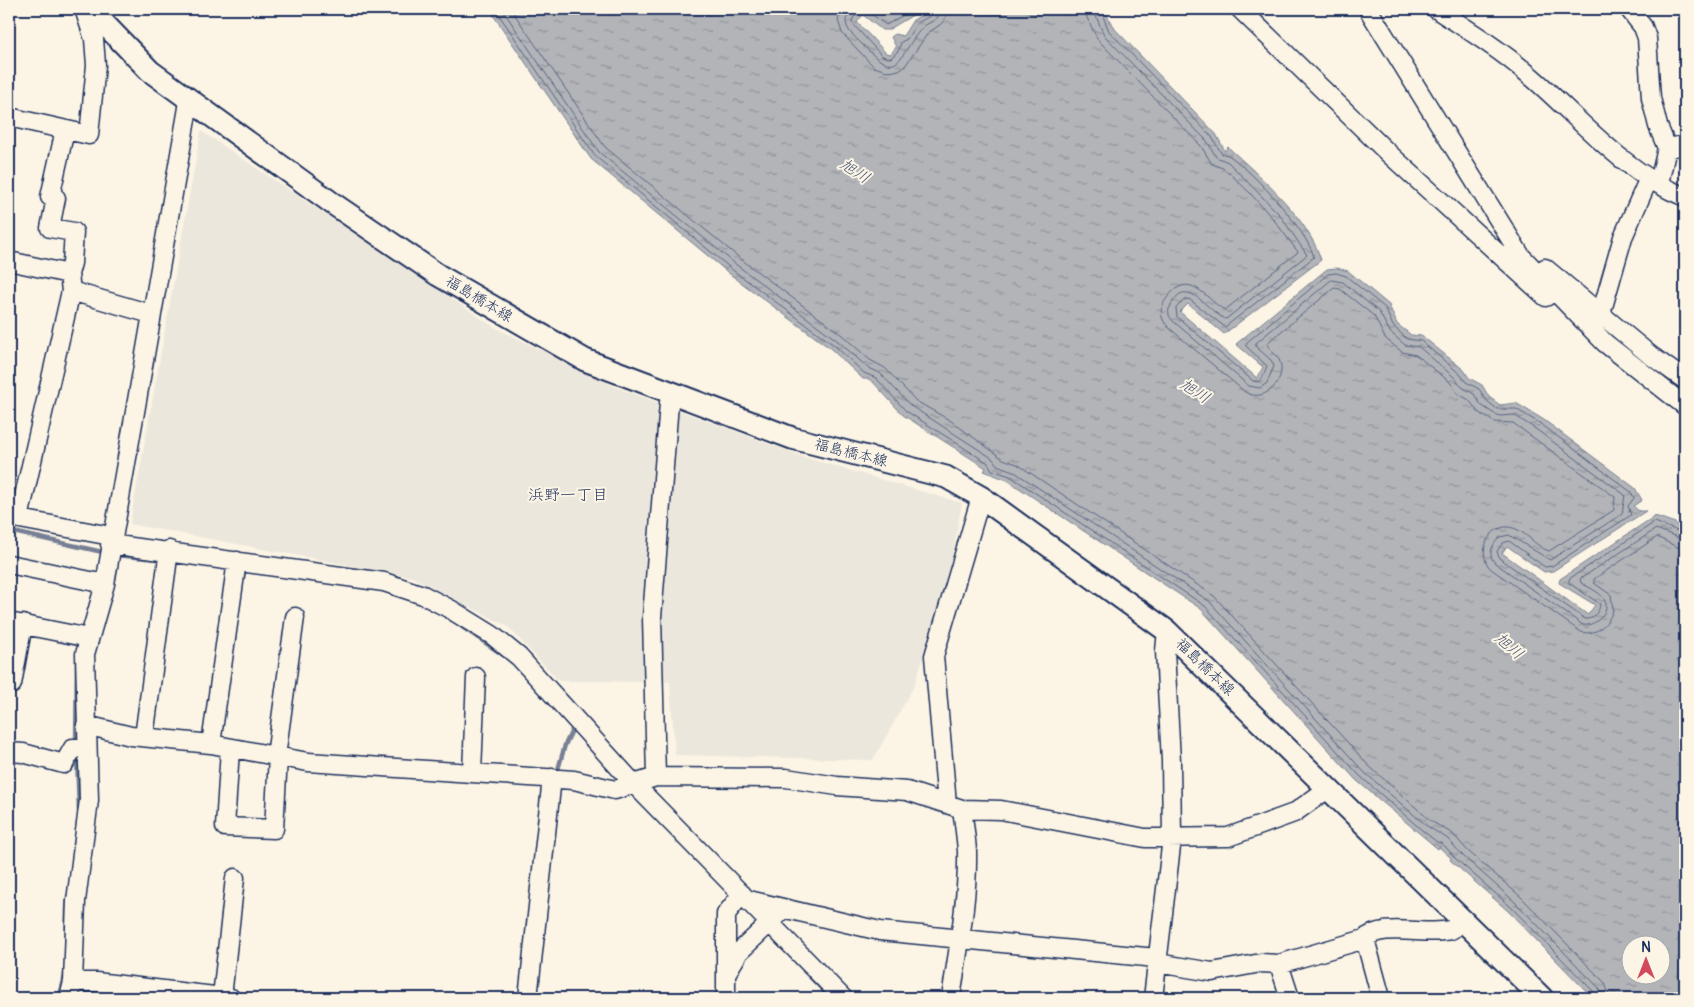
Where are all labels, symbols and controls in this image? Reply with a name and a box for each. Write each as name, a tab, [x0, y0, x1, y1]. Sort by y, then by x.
water label: 旭川	[836, 154, 874, 188]
street label: 福島橋本線	[442, 272, 516, 326]
water label: 旭川	[1176, 374, 1214, 408]
street label: 福島橋本線	[812, 435, 890, 471]
district label: 浜野一丁目	[528, 485, 608, 505]
water label: 旭川	[1490, 628, 1528, 664]
street label: 福島橋本線	[1171, 634, 1239, 700]
north arrow	[1622, 934, 1672, 984]
text: N	[1641, 939, 1651, 956]

